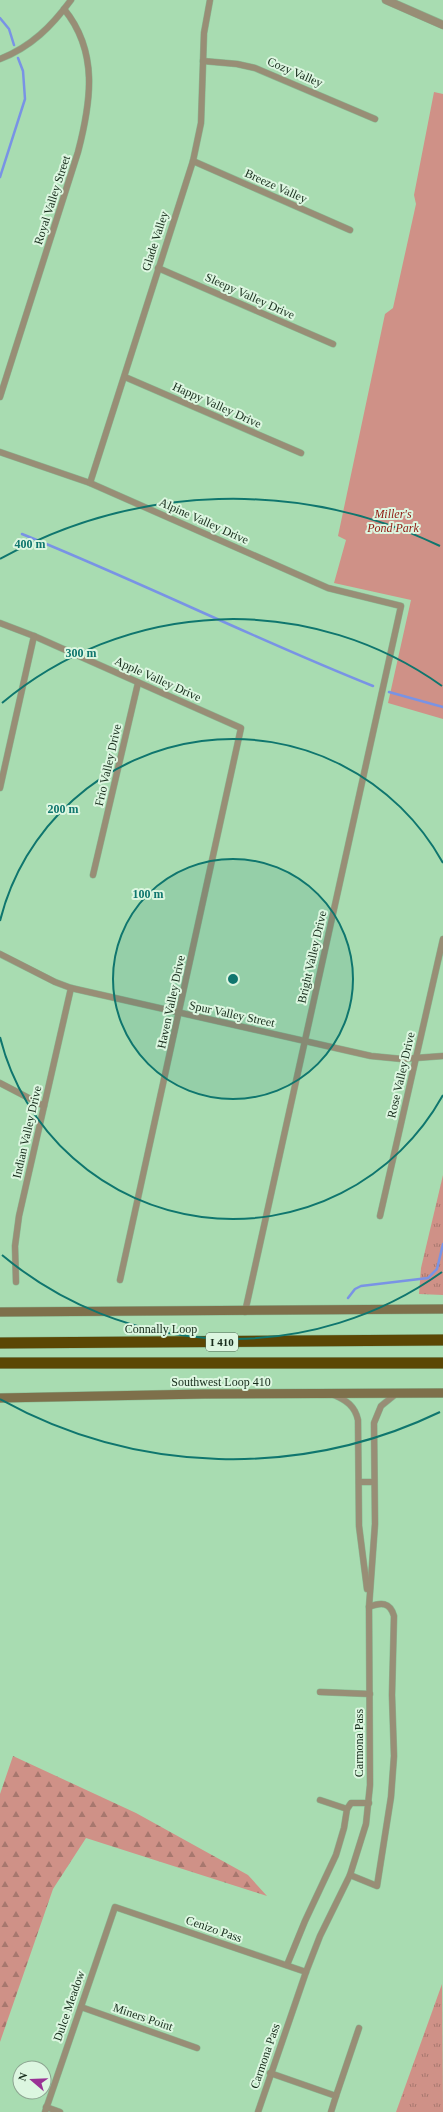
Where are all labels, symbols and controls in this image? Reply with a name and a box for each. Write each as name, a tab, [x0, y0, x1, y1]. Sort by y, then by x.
street label: Cozy Valley	[265, 54, 325, 90]
street label: Royal Valley Street	[31, 153, 73, 246]
street label: Breeze Valley	[243, 166, 309, 206]
street label: Glade Valley	[139, 209, 171, 273]
street label: Sleepy Valley Drive	[203, 270, 297, 322]
street label: Happy Valley Drive	[170, 379, 264, 431]
street label: Alpine Valley Drive	[157, 495, 251, 547]
park label: Miller's Pond Park	[366, 507, 420, 535]
text: 400 m	[15, 537, 46, 551]
text: 300 m	[66, 646, 97, 660]
street label: Apple Valley Drive	[113, 654, 203, 704]
street label: Frio Valley Drive	[92, 723, 124, 807]
text: 200 m	[48, 802, 79, 816]
text: 100 m	[133, 887, 164, 901]
street label: Bright Valley Drive	[295, 909, 329, 1005]
street label: Haven Valley Drive	[154, 954, 188, 1050]
centre of rings	[226, 972, 240, 986]
street label: Spur Valley Street	[188, 998, 277, 1030]
street label: Rose Valley Drive	[384, 1031, 418, 1119]
street label: Indian Valley Drive	[10, 1084, 44, 1180]
street label: Connally Loop	[125, 1322, 197, 1336]
road number: I 410	[206, 1333, 238, 1351]
street label: Southwest Loop 410	[171, 1375, 271, 1389]
street label: Carmona Pass	[352, 1709, 366, 1777]
street label: Cenizo Pass	[184, 1913, 244, 1945]
street label: Dulce Meadow	[50, 1969, 88, 2043]
street label: Miners Point	[111, 2000, 175, 2034]
street label: Carmona Pass	[247, 2021, 283, 2091]
north arrow	[12, 2060, 52, 2100]
text: N	[16, 2071, 30, 2082]

